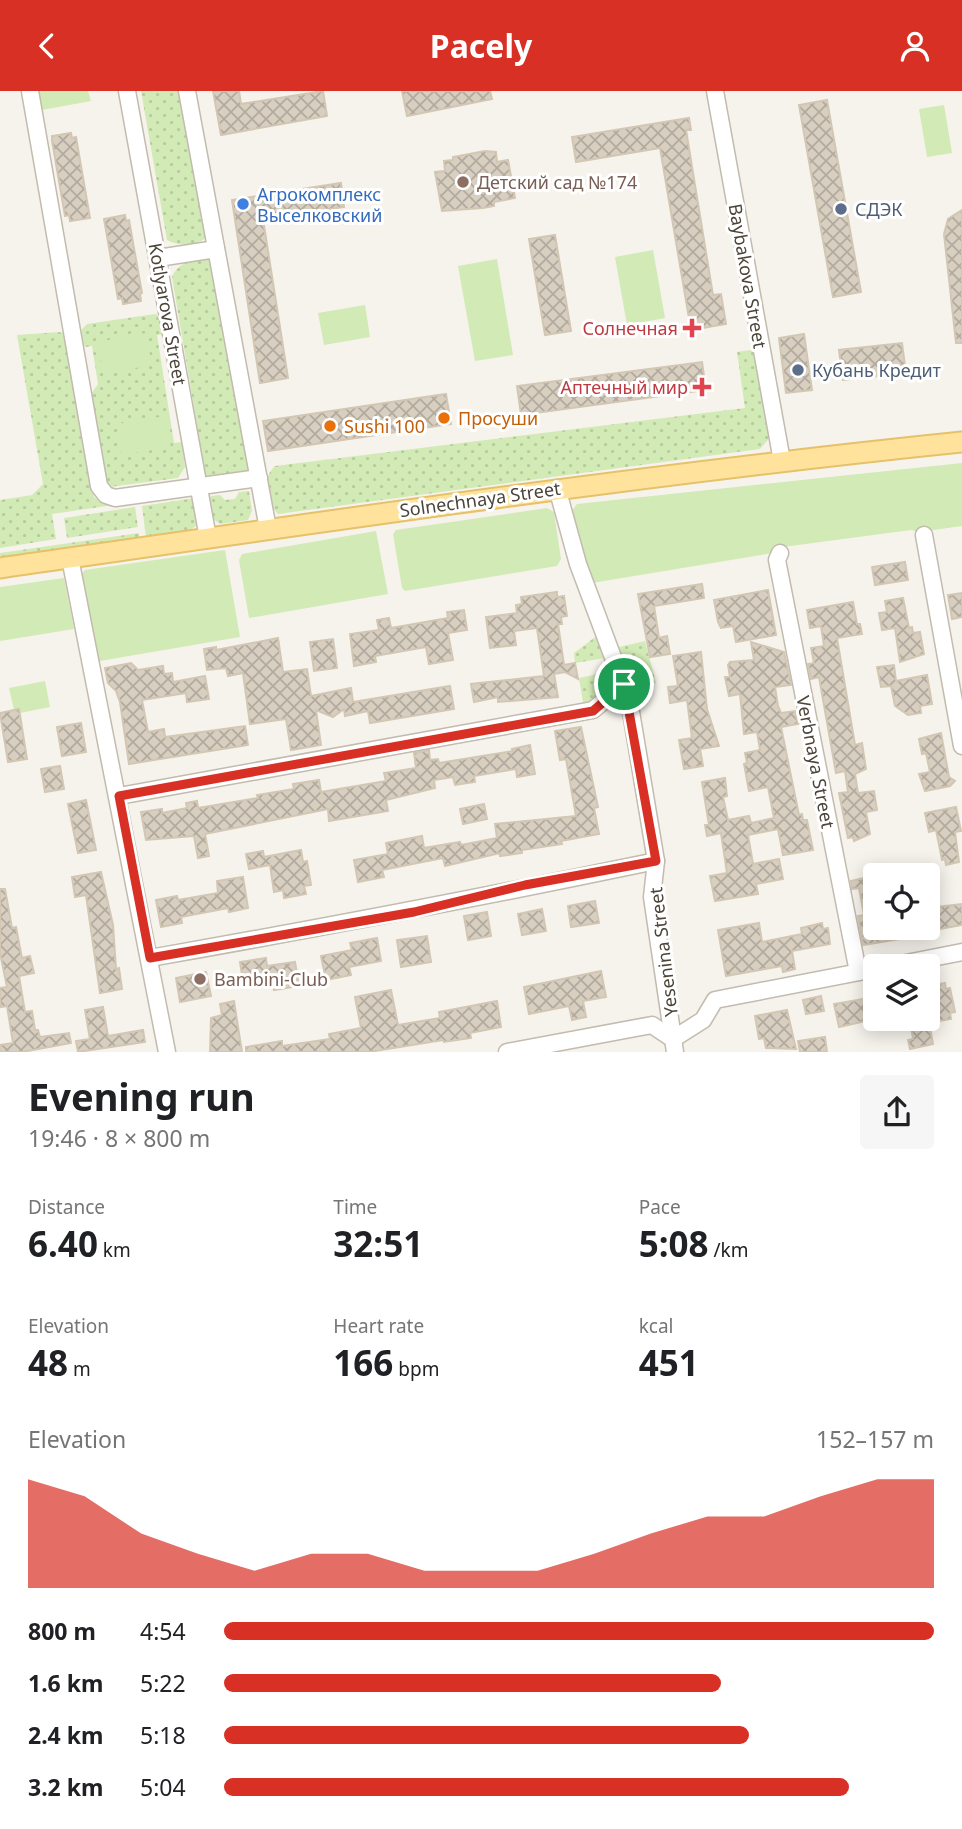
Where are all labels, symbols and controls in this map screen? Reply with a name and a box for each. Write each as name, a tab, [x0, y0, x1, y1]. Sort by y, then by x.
text: Pacely	[430, 24, 532, 67]
icon: back	[28, 27, 66, 65]
icon: person	[896, 27, 934, 65]
place label: Детский сад №174	[477, 170, 637, 194]
marker: Детский сад №174	[455, 174, 471, 190]
place label: Агрокомплекс Выселковский	[257, 182, 382, 227]
marker: Агрокомплекс Выселковский	[235, 196, 251, 212]
place label: СДЭК	[855, 197, 903, 221]
marker: СДЭК	[833, 201, 849, 217]
street label: Baybakova Street	[723, 202, 773, 351]
street label: Kotlyarova Street	[144, 241, 192, 388]
place label: Солнечная	[582, 316, 678, 340]
marker: Солнечная	[684, 320, 700, 336]
place label: Кубань Кредит	[812, 358, 942, 382]
marker: Кубань Кредит	[790, 362, 806, 378]
place label: Аптечный мир	[561, 375, 688, 399]
marker: Аптечный мир	[694, 379, 710, 395]
place label: Просуши	[458, 406, 538, 430]
marker: Просуши	[436, 410, 452, 426]
place label: Sushi 100	[344, 414, 425, 438]
marker: Sushi 100	[322, 418, 338, 434]
street label: Solnechnaya Street	[398, 476, 562, 522]
pin	[594, 654, 654, 714]
icon: arrive	[605, 665, 643, 703]
street label: Verbnaya Street	[791, 694, 841, 831]
map controls	[863, 863, 940, 1031]
button: locate	[863, 863, 940, 940]
street label: Yesenina Street	[643, 885, 683, 1018]
button: layers	[863, 954, 940, 1031]
place label: Bambini-Club	[214, 967, 328, 991]
marker: Bambini-Club	[192, 971, 208, 987]
text: Evening run	[28, 1070, 255, 1122]
button: share	[860, 1075, 934, 1149]
text: 19:46 · 8 × 800 m	[28, 1122, 210, 1154]
text: Distance	[28, 1194, 105, 1220]
text: Time	[333, 1194, 377, 1220]
text: Pace	[639, 1194, 681, 1220]
text: 6.40	[28, 1220, 98, 1267]
text: 32:51	[333, 1220, 423, 1267]
text: 5:08	[639, 1220, 709, 1267]
text: km	[98, 1237, 131, 1263]
text: /km	[709, 1237, 748, 1263]
text: Elevation	[28, 1313, 109, 1339]
text: Heart rate	[333, 1313, 424, 1339]
text: kcal	[639, 1313, 673, 1339]
text: 48	[28, 1339, 68, 1386]
text: 166	[333, 1339, 393, 1386]
text: 451	[639, 1339, 699, 1386]
text: m	[68, 1356, 91, 1382]
text: bpm	[393, 1356, 439, 1382]
text: Elevation	[28, 1423, 126, 1455]
text: 152–157 m	[816, 1423, 934, 1455]
text: 800 m	[28, 1615, 96, 1647]
text: 4:54	[140, 1615, 186, 1647]
text: 1.6 km	[28, 1667, 103, 1699]
text: 5:22	[140, 1667, 186, 1699]
text: 2.4 km	[28, 1719, 103, 1751]
text: 5:18	[140, 1719, 186, 1751]
text: 3.2 km	[28, 1771, 103, 1803]
text: 5:04	[140, 1771, 186, 1803]

